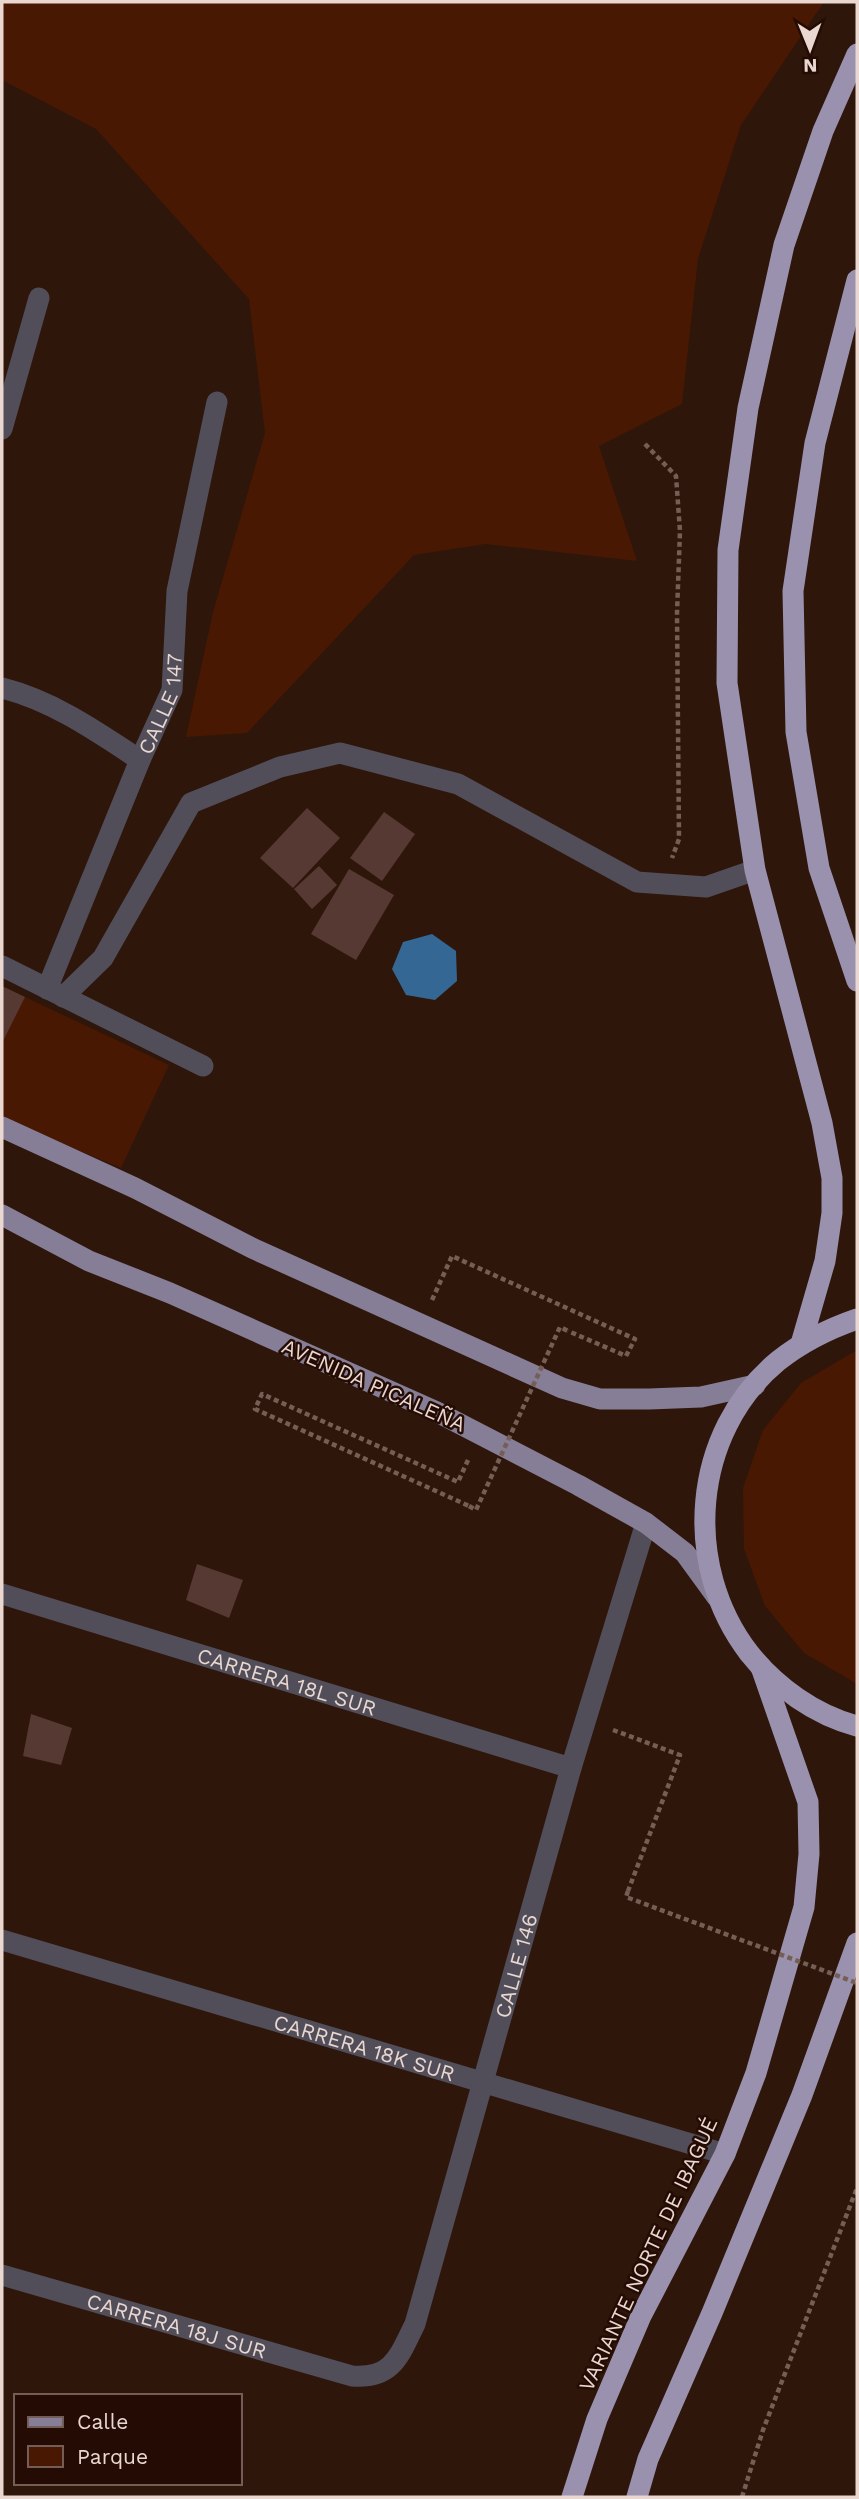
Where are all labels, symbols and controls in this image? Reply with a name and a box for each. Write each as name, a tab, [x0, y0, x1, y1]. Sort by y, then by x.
north arrow	[775, 14, 845, 84]
text: N	[803, 54, 818, 77]
street label: CALLE 147	[132, 653, 186, 758]
street label: AVENIDA PICALEÑA	[278, 1333, 470, 1437]
street label: CARRERA 18L SUR	[194, 1642, 380, 1720]
street label: CALLE 146	[489, 1911, 542, 2021]
street label: CARRERA 18K SUR	[271, 2009, 458, 2086]
street label: VARIANTE NORTE DE IBAGUÉ	[573, 2113, 723, 2395]
street label: CARRERA 18J SUR	[84, 2288, 270, 2363]
legend	[14, 2394, 242, 2485]
text: Calle	[77, 2409, 128, 2434]
text: Parque	[77, 2444, 148, 2469]

